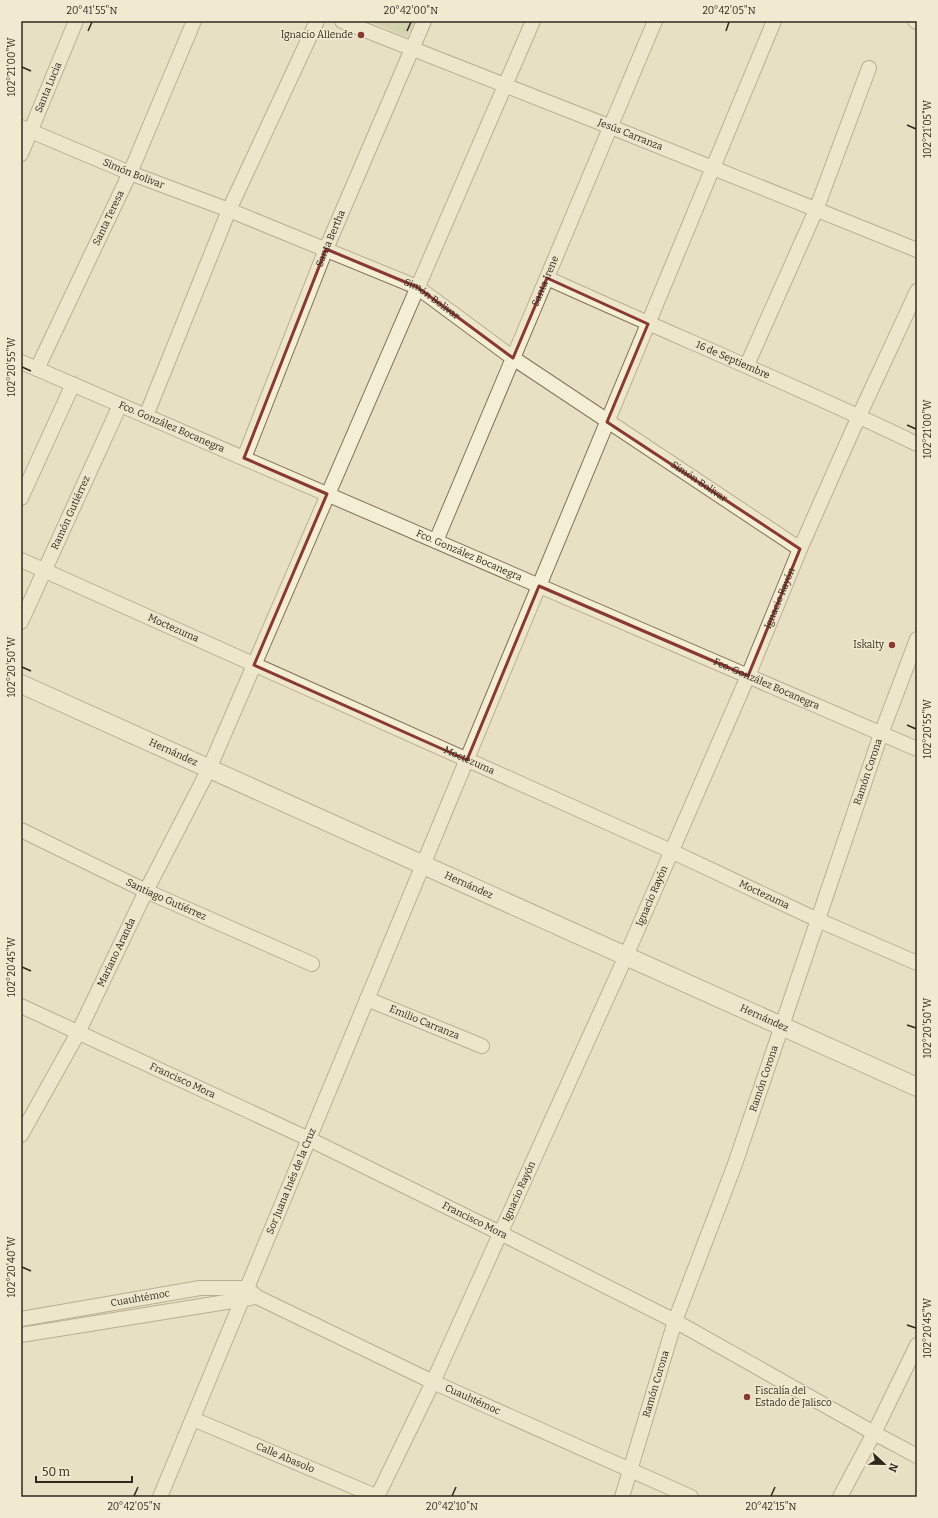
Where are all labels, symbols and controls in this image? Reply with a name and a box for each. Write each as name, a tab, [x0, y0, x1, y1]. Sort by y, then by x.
text: 20°41'55"N	[67, 5, 117, 17]
text: 20°42'00"N	[384, 5, 438, 17]
text: 20°42'05"N	[702, 5, 756, 17]
place label: Ignacio Allende	[281, 29, 353, 41]
marker: Ignacio Allende	[356, 30, 366, 40]
text: 102°21'00"W	[6, 37, 18, 97]
street label: Santa Lucia	[33, 60, 64, 114]
text: 102°21'05"W	[922, 99, 934, 158]
street label: Jesús Carranza	[595, 116, 665, 153]
street label: Simón Bolivar	[101, 156, 167, 192]
street label: Santa Teresa	[90, 188, 127, 248]
street label: Santa Bertha	[314, 208, 348, 268]
street label: Santa Irene	[530, 254, 561, 308]
street label: Simón Bolivar	[402, 276, 462, 323]
text: 102°20'55"W	[6, 337, 18, 397]
street label: 16 de Septiembre	[694, 339, 772, 382]
street label: Fco. González Bocanegra	[117, 399, 227, 455]
text: 102°21'00"W	[922, 399, 934, 459]
street label: Simón Bolivar	[669, 459, 730, 505]
street label: Ramón Gutiérrez	[49, 474, 93, 552]
street label: Fco. González Bocanegra	[414, 527, 524, 584]
street label: Ignacio Rayón	[762, 565, 798, 631]
street label: Moctezuma	[146, 612, 201, 645]
text: 102°20'50"W	[6, 636, 18, 697]
place label: Iskalty	[853, 639, 885, 651]
marker: Iskalty	[887, 640, 897, 650]
street label: Fco. González Bocanegra	[712, 656, 822, 712]
text: 102°20'55"W	[922, 699, 934, 759]
street label: Hernández	[147, 736, 200, 769]
street label: Ramón Corona	[851, 737, 885, 807]
street label: Moctezuma	[442, 744, 497, 777]
street label: Ignacio Rayón	[634, 863, 671, 928]
street label: Hernández	[443, 869, 495, 902]
street label: Santiago Gutiérrez	[124, 876, 209, 923]
street label: Moctezuma	[737, 878, 792, 912]
street label: Mariano Aranda	[95, 916, 138, 989]
text: 102°20'45"W	[6, 936, 18, 997]
text: 102°20'50"W	[922, 997, 934, 1058]
street label: Hernández	[738, 1002, 791, 1035]
street label: Emilio Carranza	[388, 1003, 462, 1042]
street label: Ramón Corona	[747, 1043, 781, 1113]
street label: Francisco Mora	[148, 1060, 218, 1101]
street label: Sor Juana Inés de la Cruz	[264, 1126, 319, 1236]
street label: Ignacio Rayón	[500, 1159, 538, 1224]
street label: Francisco Mora	[440, 1200, 510, 1242]
text: 102°20'40"W	[6, 1236, 18, 1297]
street label: Cuauhtémoc	[110, 1287, 171, 1309]
text: 102°20'45"W	[922, 1297, 934, 1358]
street label: Ramón Corona	[640, 1349, 672, 1419]
street label: Cuauhtémoc	[443, 1382, 502, 1417]
place label: Fiscalía del Estado de Jalisco	[755, 1384, 832, 1409]
marker: Fiscalía del Estado de Jalisco	[742, 1392, 752, 1402]
street label: Calle Abasolo	[254, 1440, 316, 1476]
north arrow	[864, 1444, 904, 1484]
scale bar	[36, 1458, 132, 1484]
text: N	[885, 1461, 900, 1474]
text: 50 m	[42, 1465, 71, 1479]
text: 20°42'05"N	[107, 1501, 161, 1513]
text: 20°42'10"N	[426, 1501, 478, 1513]
text: 20°42'15"N	[746, 1501, 797, 1513]

